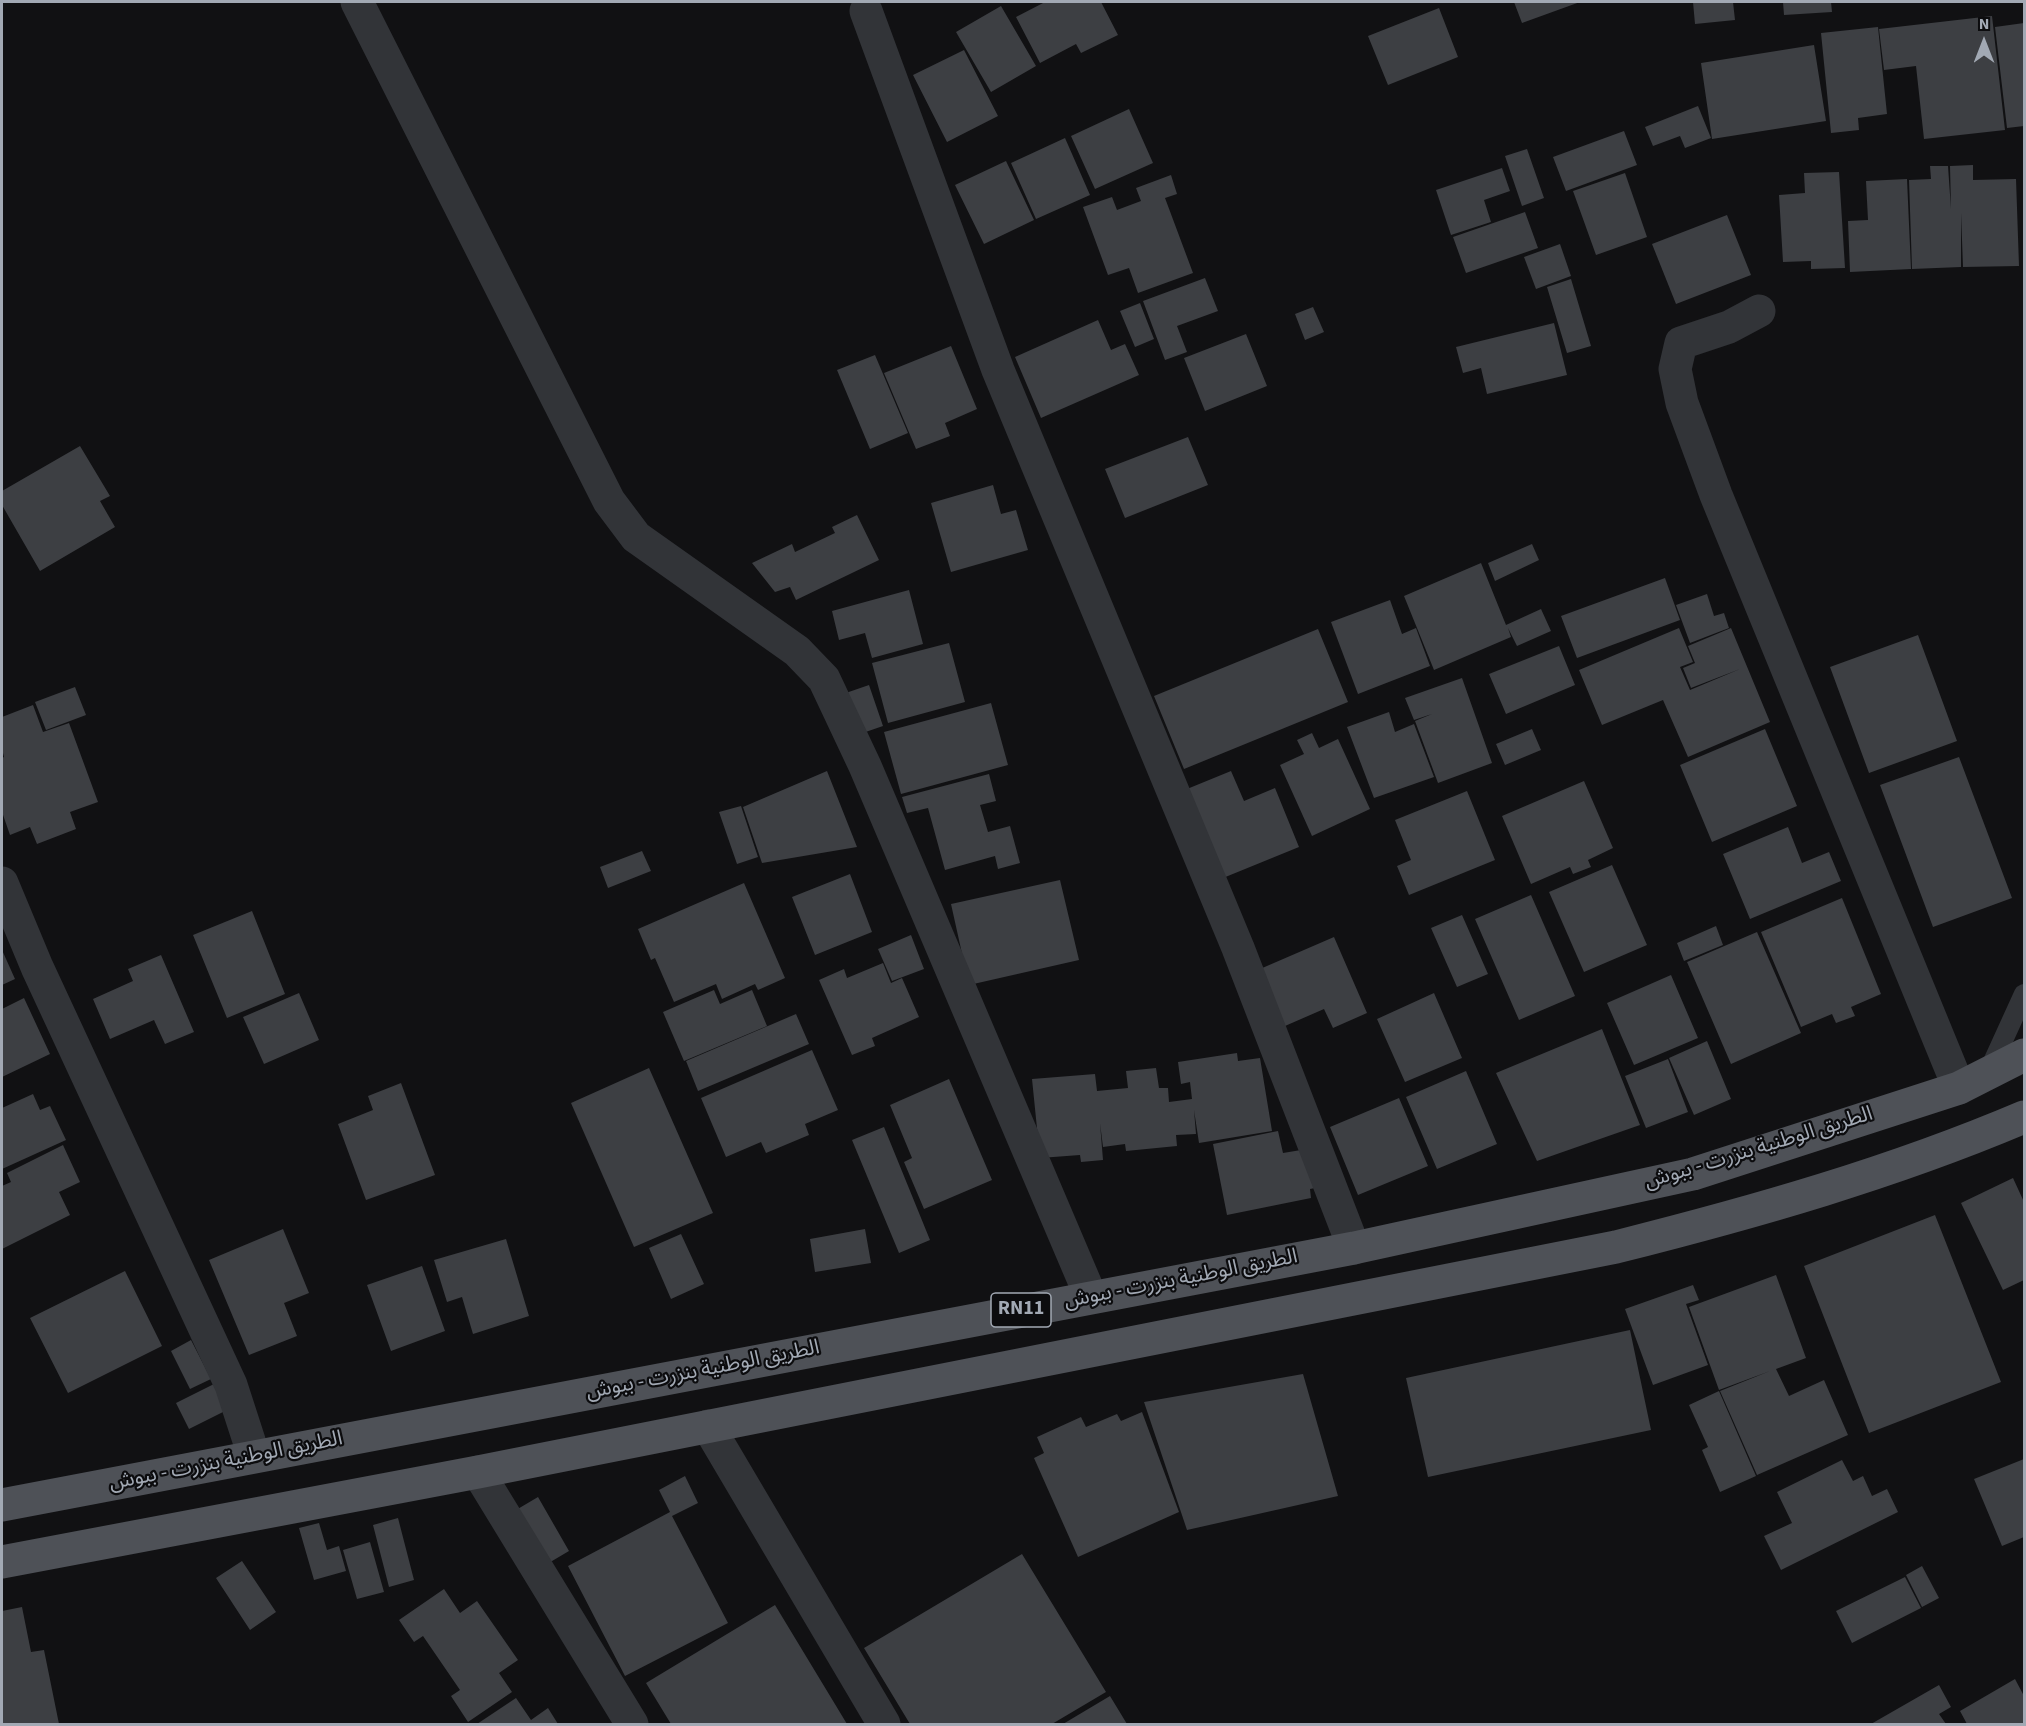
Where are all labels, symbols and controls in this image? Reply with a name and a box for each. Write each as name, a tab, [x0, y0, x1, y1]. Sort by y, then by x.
north arrow	[1954, 12, 2014, 72]
text: N	[1979, 13, 1989, 35]
street label: الطريق الوطنية بنزرت - ببوش	[1642, 1102, 1876, 1196]
street label: الطريق الوطنية بنزرت - ببوش	[1062, 1245, 1300, 1315]
road number: RN11	[991, 1293, 1051, 1327]
street label: الطريق الوطنية بنزرت - ببوش	[584, 1336, 822, 1406]
street label: الطريق الوطنية بنزرت - ببوش	[107, 1427, 345, 1497]

